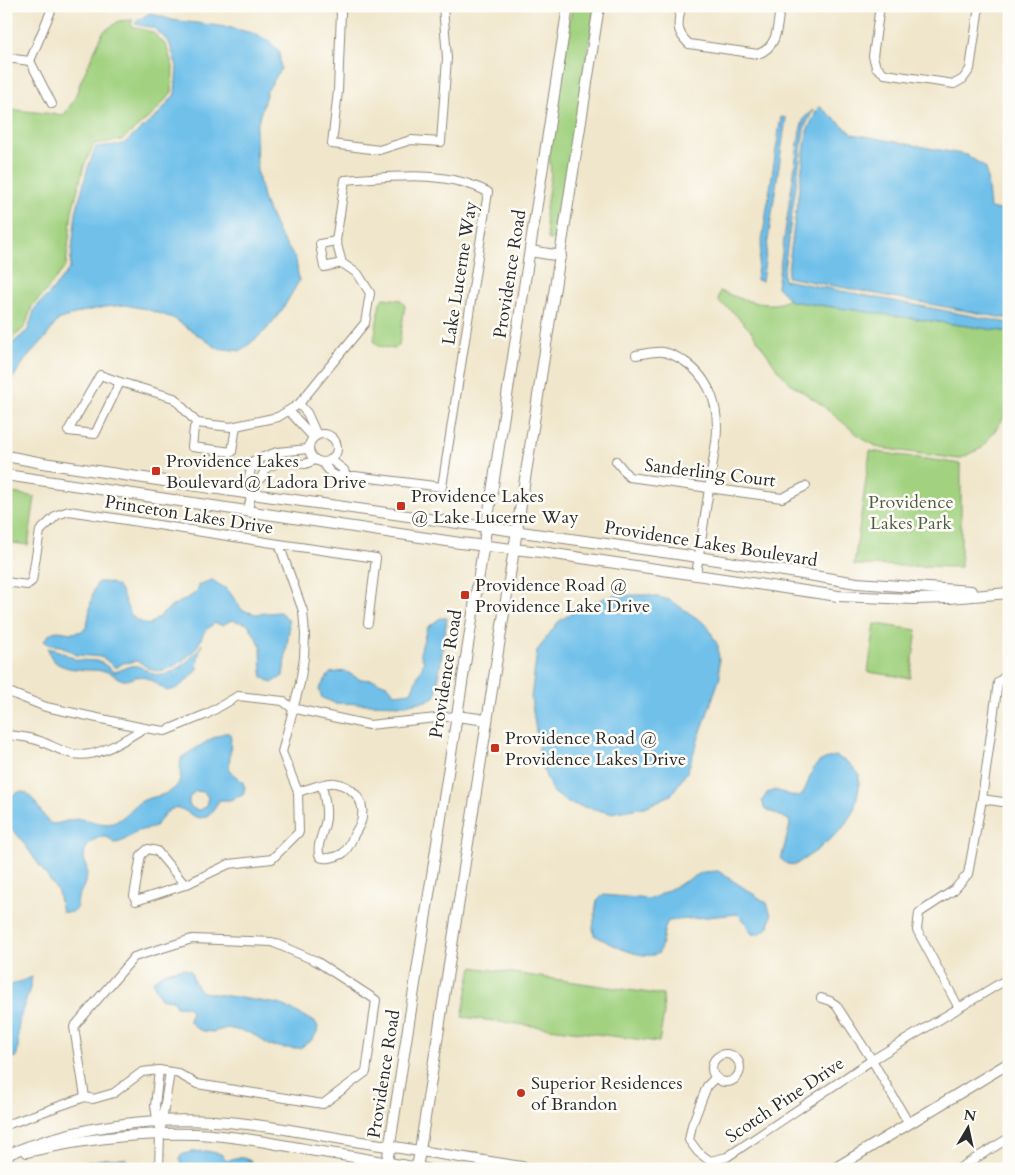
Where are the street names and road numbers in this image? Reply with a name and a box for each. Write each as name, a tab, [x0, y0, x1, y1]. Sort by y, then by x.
street label: Lake Lucerne Way	[436, 199, 484, 347]
street label: Providence Road	[487, 207, 533, 340]
street label: Sanderling Court	[643, 453, 777, 493]
street label: Princeton Lakes Drive	[103, 489, 275, 541]
street label: Providence Lakes Boulevard	[603, 515, 820, 573]
street label: Providence Road	[423, 607, 469, 740]
street label: Providence Road	[361, 1007, 407, 1140]
street label: Scotch Pine Drive	[721, 1051, 849, 1149]

